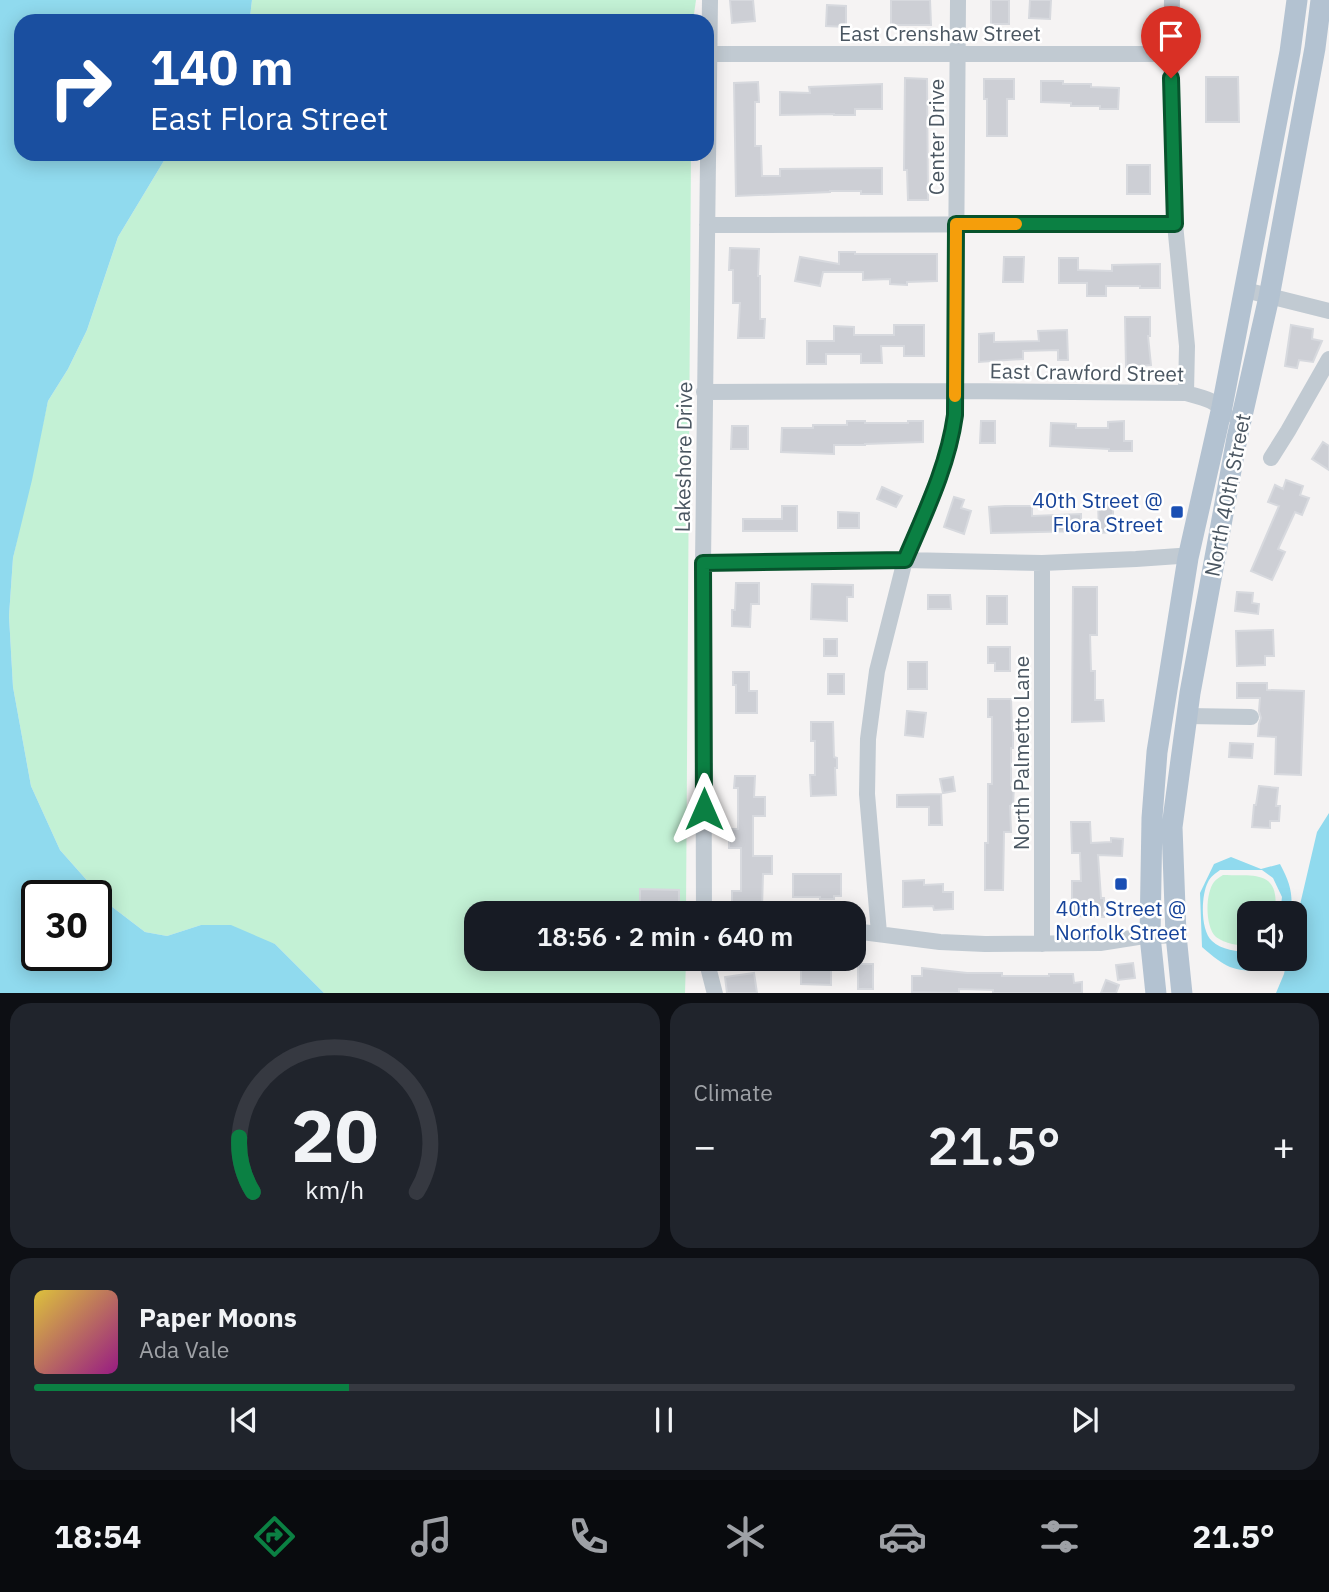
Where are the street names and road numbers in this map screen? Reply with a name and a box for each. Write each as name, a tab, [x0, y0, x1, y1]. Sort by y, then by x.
street label: East Crenshaw Street	[839, 19, 1041, 47]
street label: Center Drive	[922, 79, 950, 195]
street label: East Crawford Street	[989, 356, 1185, 388]
street label: Lakeshore Drive	[668, 381, 698, 533]
street label: North 40th Street	[1197, 411, 1257, 579]
street label: North Palmetto Lane	[1007, 656, 1035, 850]

